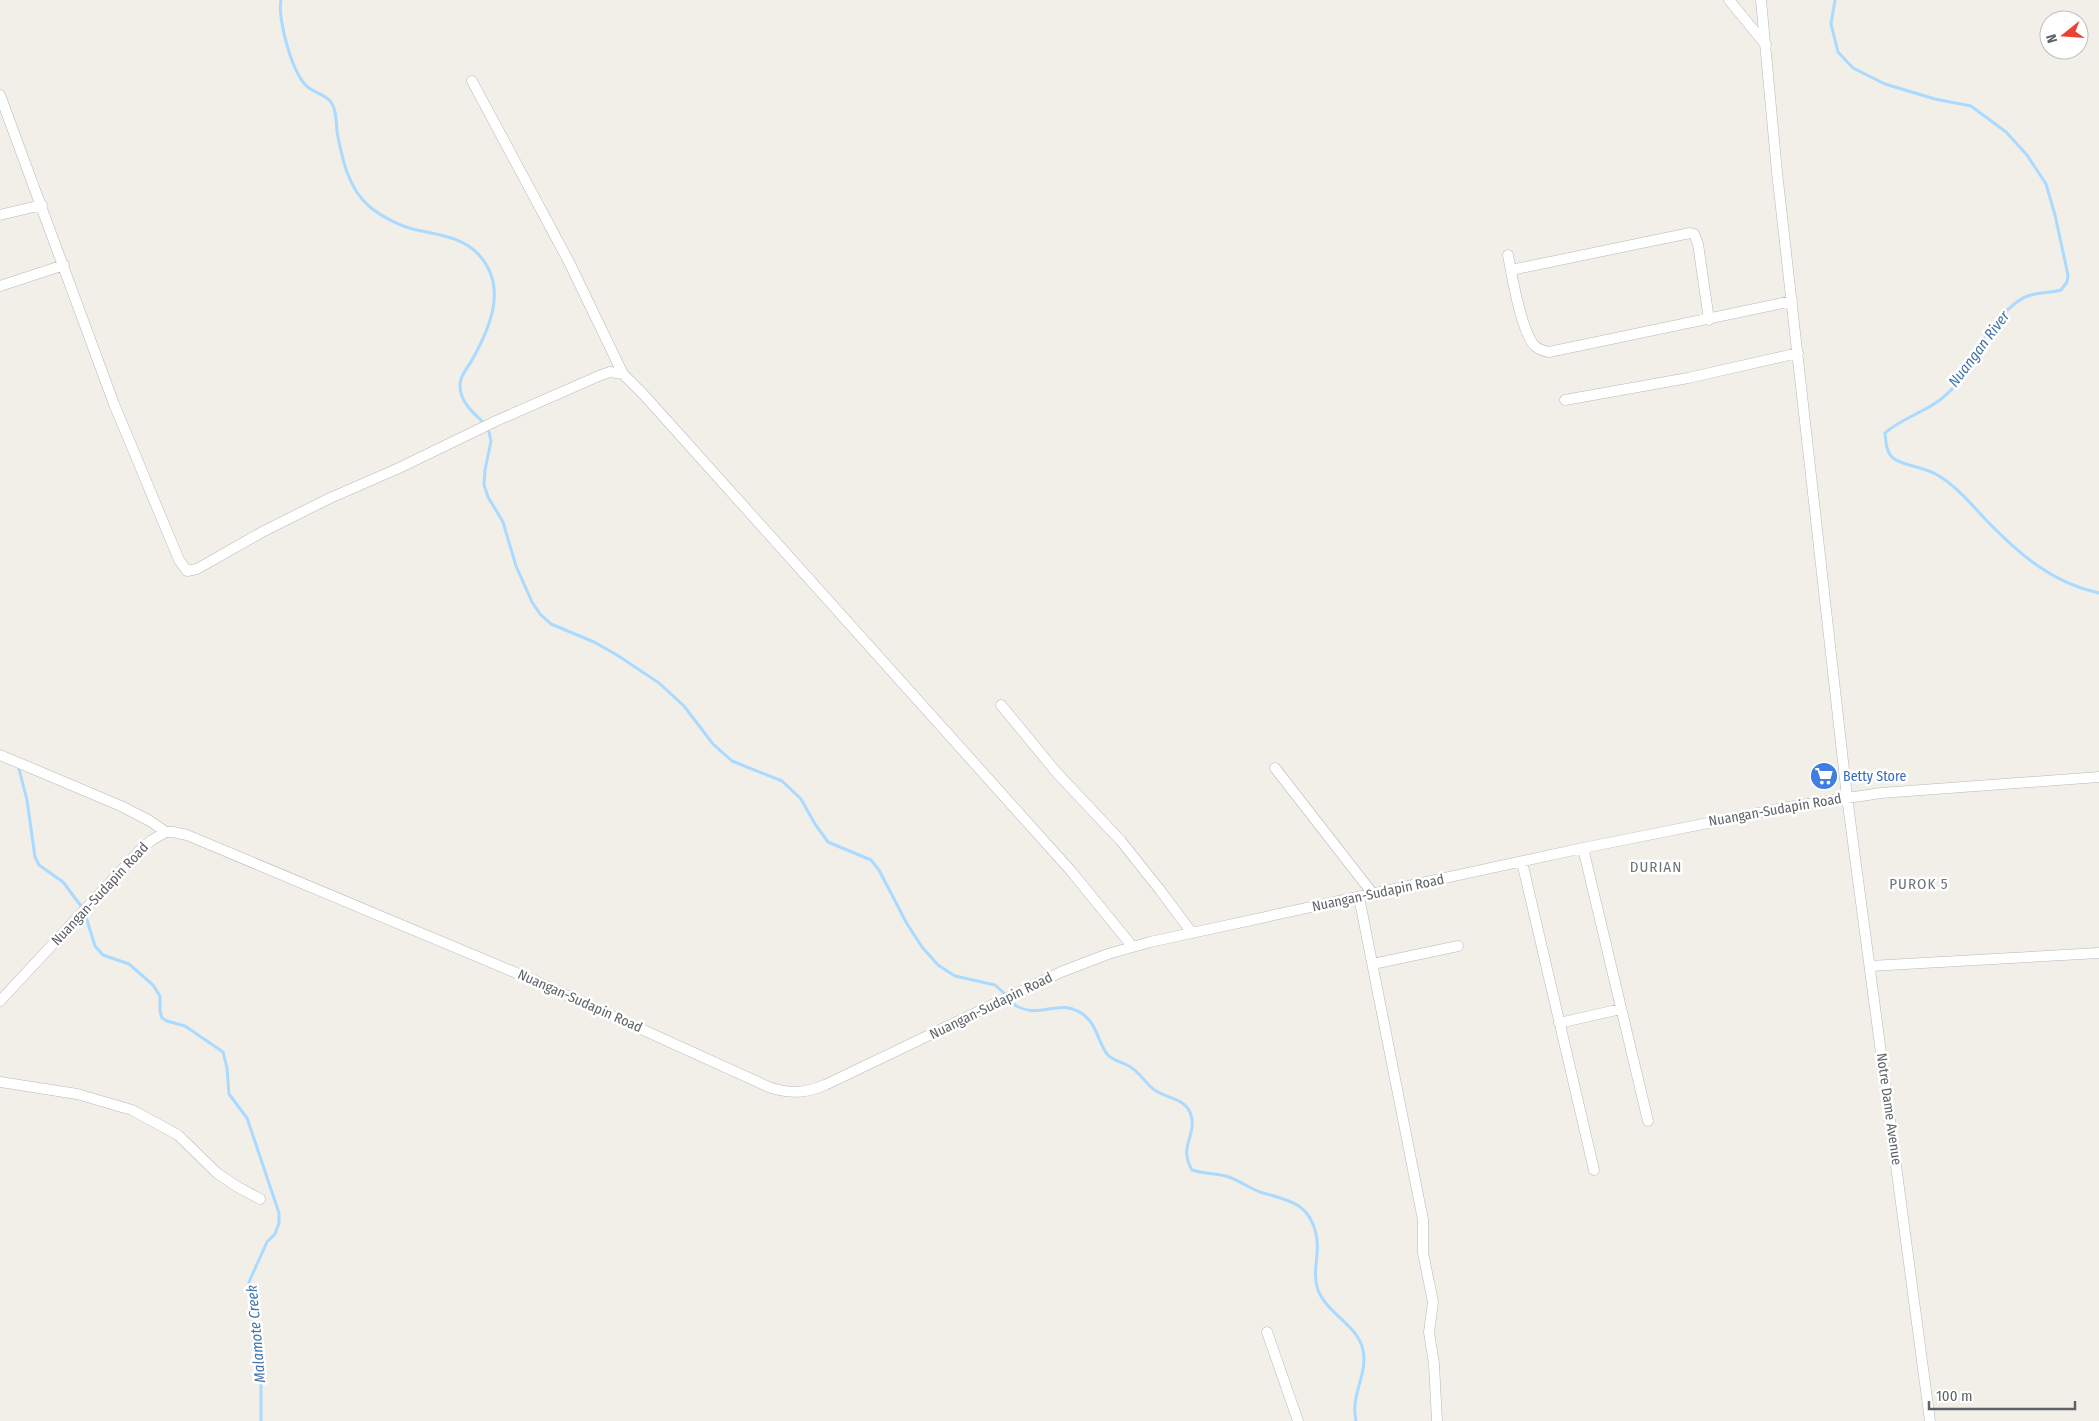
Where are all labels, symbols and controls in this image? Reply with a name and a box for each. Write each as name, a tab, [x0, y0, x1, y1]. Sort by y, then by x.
north arrow	[2039, 10, 2089, 60]
text: N	[2043, 32, 2061, 45]
water label: Nuangan River	[1945, 307, 2014, 390]
supermarket icon: Betty Store	[1809, 761, 1839, 791]
place label: Betty Store	[1843, 768, 1906, 785]
street label: Nuangan-Sudapin Road	[1707, 790, 1843, 830]
street label: Nuangan-Sudapin Road	[48, 839, 152, 949]
district label: DURIAN	[1630, 858, 1682, 876]
street label: Nuangan-Sudapin Road	[1310, 871, 1446, 915]
district label: PUROK 5	[1889, 875, 1949, 893]
street label: Nuangan-Sudapin Road	[515, 966, 645, 1036]
street label: Nuangan-Sudapin Road	[927, 969, 1055, 1043]
street label: Notre Dame Avenue	[1873, 1052, 1905, 1166]
water label: Malamote Creek	[243, 1284, 269, 1384]
scale bar	[1929, 1378, 2075, 1410]
text: 100 m	[1936, 1387, 1973, 1405]

